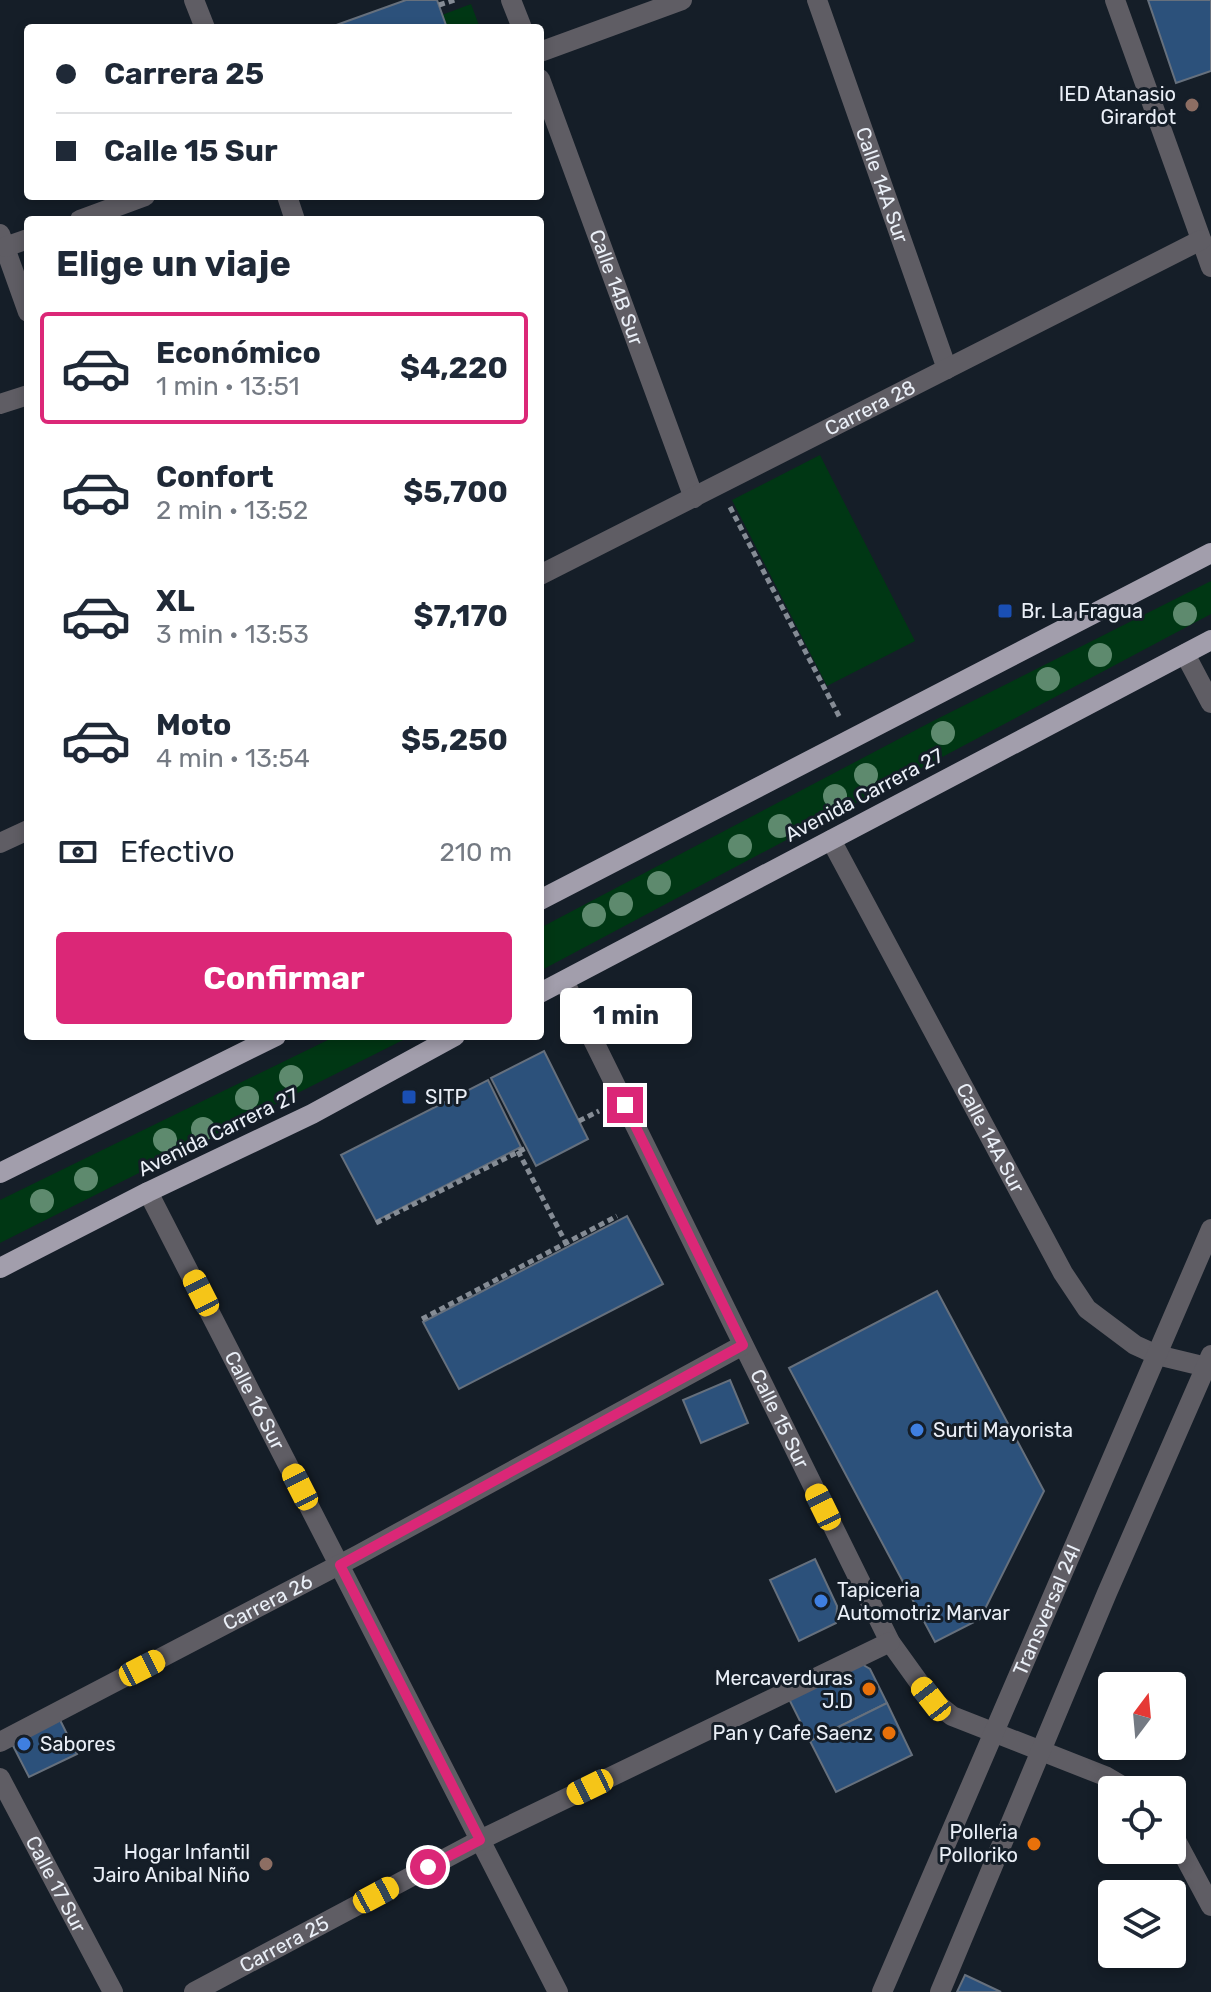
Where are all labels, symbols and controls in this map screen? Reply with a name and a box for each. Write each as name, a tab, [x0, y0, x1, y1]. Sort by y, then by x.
text: Carrera 25	[104, 56, 264, 92]
place label: IED Atanasio Girardot	[1059, 82, 1176, 129]
marker: IED Atanasio Girardot	[1183, 96, 1201, 114]
street label: Calle 14A Sur	[851, 124, 914, 246]
text: Calle 15 Sur	[104, 133, 278, 169]
street label: Calle 14B Sur	[584, 226, 649, 349]
text: Elige un viaje	[56, 242, 291, 285]
icon: car	[60, 332, 132, 404]
text: Económico	[156, 335, 321, 371]
text: $4,220	[400, 350, 508, 386]
text: 1 min · 13:51	[156, 371, 300, 402]
street label: Carrera 28	[821, 375, 919, 441]
icon: car	[60, 456, 132, 528]
text: Confort	[156, 459, 274, 495]
text: $5,700	[403, 474, 508, 510]
text: 2 min · 13:52	[156, 495, 308, 526]
icon: car	[60, 580, 132, 652]
text: XL	[156, 583, 195, 619]
text: $7,170	[414, 598, 508, 634]
place label: Br. La Fragua	[1021, 599, 1143, 623]
marker: Br. La Fragua	[996, 602, 1014, 620]
text: 3 min · 13:53	[156, 619, 309, 650]
icon: car	[60, 704, 132, 776]
text: Moto	[156, 707, 231, 743]
text: $5,250	[401, 722, 508, 758]
text: 4 min · 13:54	[156, 743, 310, 774]
street label: Avenida Carrera 27	[781, 743, 947, 847]
icon: cash	[56, 830, 100, 874]
text: Efectivo	[120, 834, 235, 870]
text: 210 m	[440, 837, 512, 868]
button: Confirmar	[56, 932, 512, 1024]
callout: 1 min	[559, 989, 691, 1045]
text: 1 min	[593, 1000, 659, 1031]
street label: Calle 14A Sur	[951, 1079, 1030, 1197]
street label: Avenida Carrera 27	[134, 1083, 302, 1181]
place label: SITP	[425, 1085, 467, 1109]
route end	[607, 1087, 643, 1123]
marker: SITP	[400, 1088, 418, 1106]
car	[179, 1266, 223, 1320]
street label: Calle 16 Sur	[219, 1347, 290, 1454]
street label: Calle 15 Sur	[745, 1365, 815, 1473]
place label: Surti Mayorista	[933, 1418, 1073, 1442]
marker: Surti Mayorista	[908, 1421, 926, 1439]
car	[278, 1460, 322, 1514]
car	[802, 1480, 844, 1534]
street label: Transversal 24I	[1008, 1541, 1086, 1679]
street label: Carrera 26	[219, 1569, 317, 1635]
place label: Tapiceria Automotriz Marvar	[837, 1578, 1010, 1625]
marker: Tapiceria Automotriz Marvar	[812, 1592, 830, 1610]
car	[115, 1646, 169, 1690]
place label: Mercaverduras J.D	[715, 1666, 853, 1713]
north arrow	[1098, 1672, 1186, 1760]
map controls	[1098, 1672, 1186, 1968]
car	[907, 1673, 955, 1725]
marker: Mercaverduras J.D	[860, 1680, 878, 1698]
place label: Pan y Cafe Saenz	[713, 1721, 873, 1745]
marker: Pan y Cafe Saenz	[880, 1724, 898, 1742]
place label: Sabores	[40, 1732, 116, 1756]
marker: Sabores	[15, 1735, 33, 1753]
car	[563, 1766, 617, 1808]
button: locate	[1098, 1776, 1186, 1864]
place label: Polleria Polloriko	[939, 1820, 1018, 1867]
street label: Calle 17 Sur	[21, 1832, 92, 1937]
marker: Polleria Polloriko	[1025, 1835, 1043, 1853]
place label: Hogar Infantil Jairo Anibal Niño	[93, 1840, 250, 1887]
route start	[410, 1849, 446, 1885]
marker: Hogar Infantil Jairo Anibal Niño	[257, 1855, 275, 1873]
car	[349, 1873, 403, 1917]
button: layers	[1098, 1880, 1186, 1968]
street label: Carrera 25	[235, 1911, 333, 1978]

